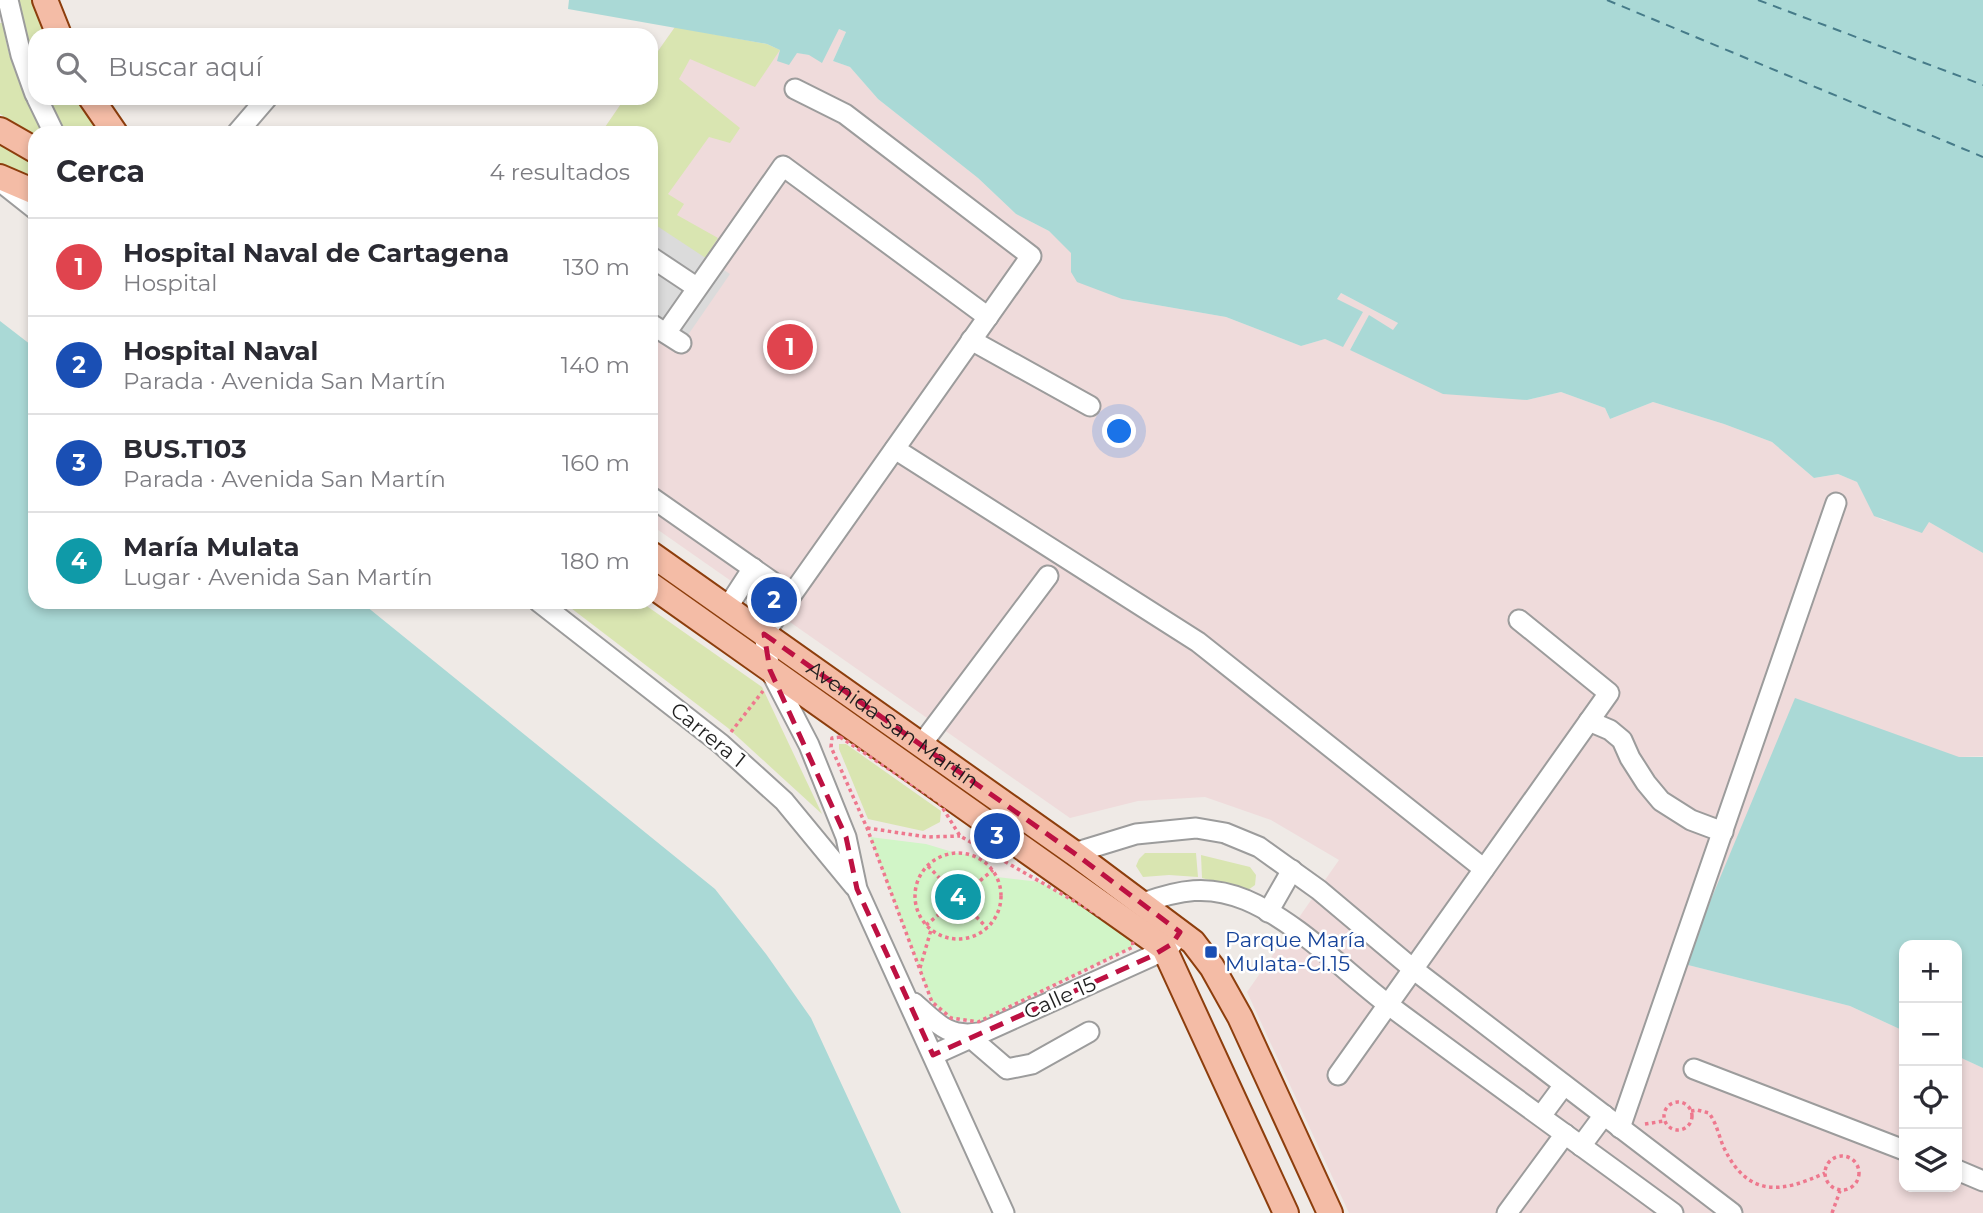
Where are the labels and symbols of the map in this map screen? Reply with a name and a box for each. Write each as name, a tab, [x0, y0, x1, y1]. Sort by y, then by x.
pin: 1	[767, 321, 813, 373]
your location	[1102, 414, 1136, 448]
pin: 2	[751, 574, 797, 626]
street label: Avenida San Martín	[802, 655, 984, 794]
street label: Carrera 1	[666, 697, 751, 772]
pin: 3	[974, 810, 1020, 862]
pin: 4	[935, 871, 981, 923]
place label: Parque María Mulata-Cl.15	[1225, 927, 1366, 976]
marker: Parque María Mulata-Cl.15	[1203, 944, 1219, 960]
street label: Calle 15	[1020, 971, 1100, 1024]

